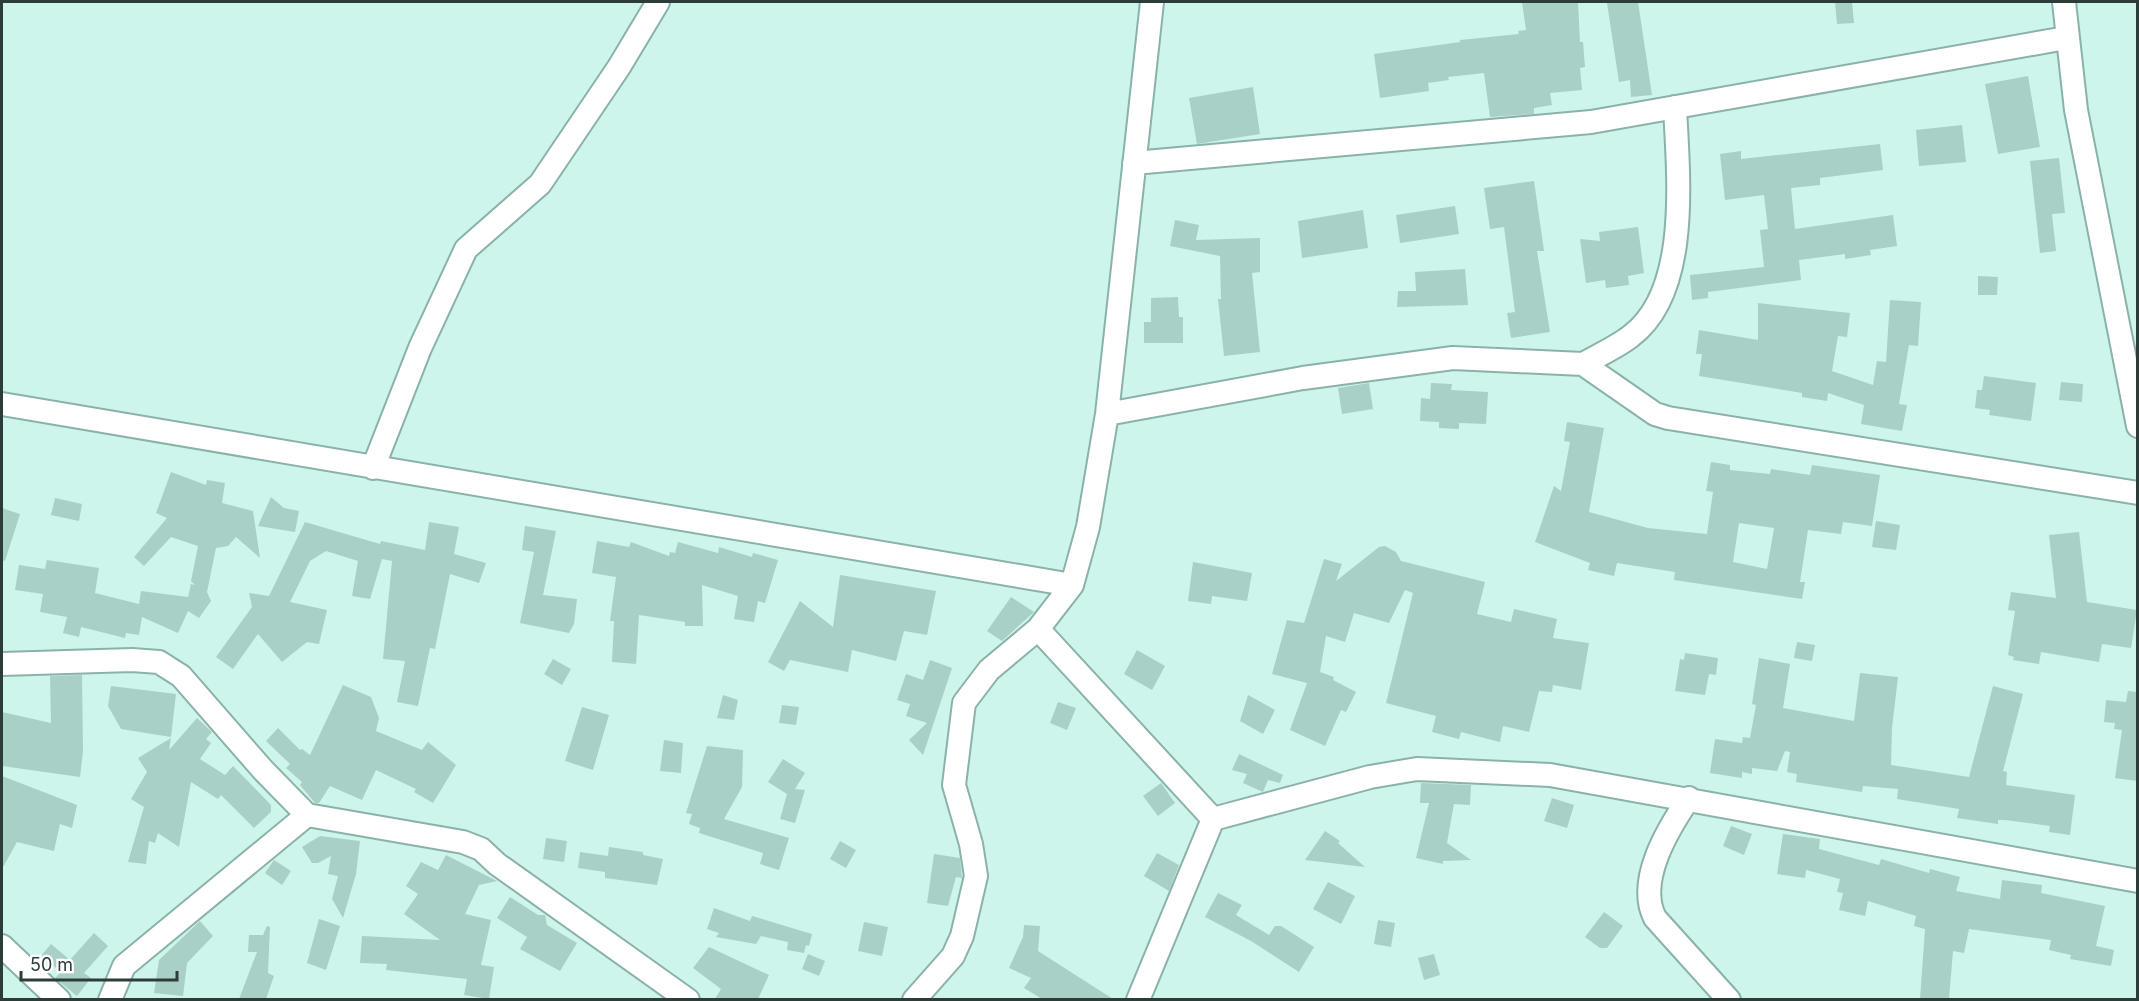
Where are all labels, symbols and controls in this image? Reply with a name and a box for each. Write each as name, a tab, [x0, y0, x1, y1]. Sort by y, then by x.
scale bar	[21, 944, 177, 982]
text: 50 m	[30, 954, 73, 975]

